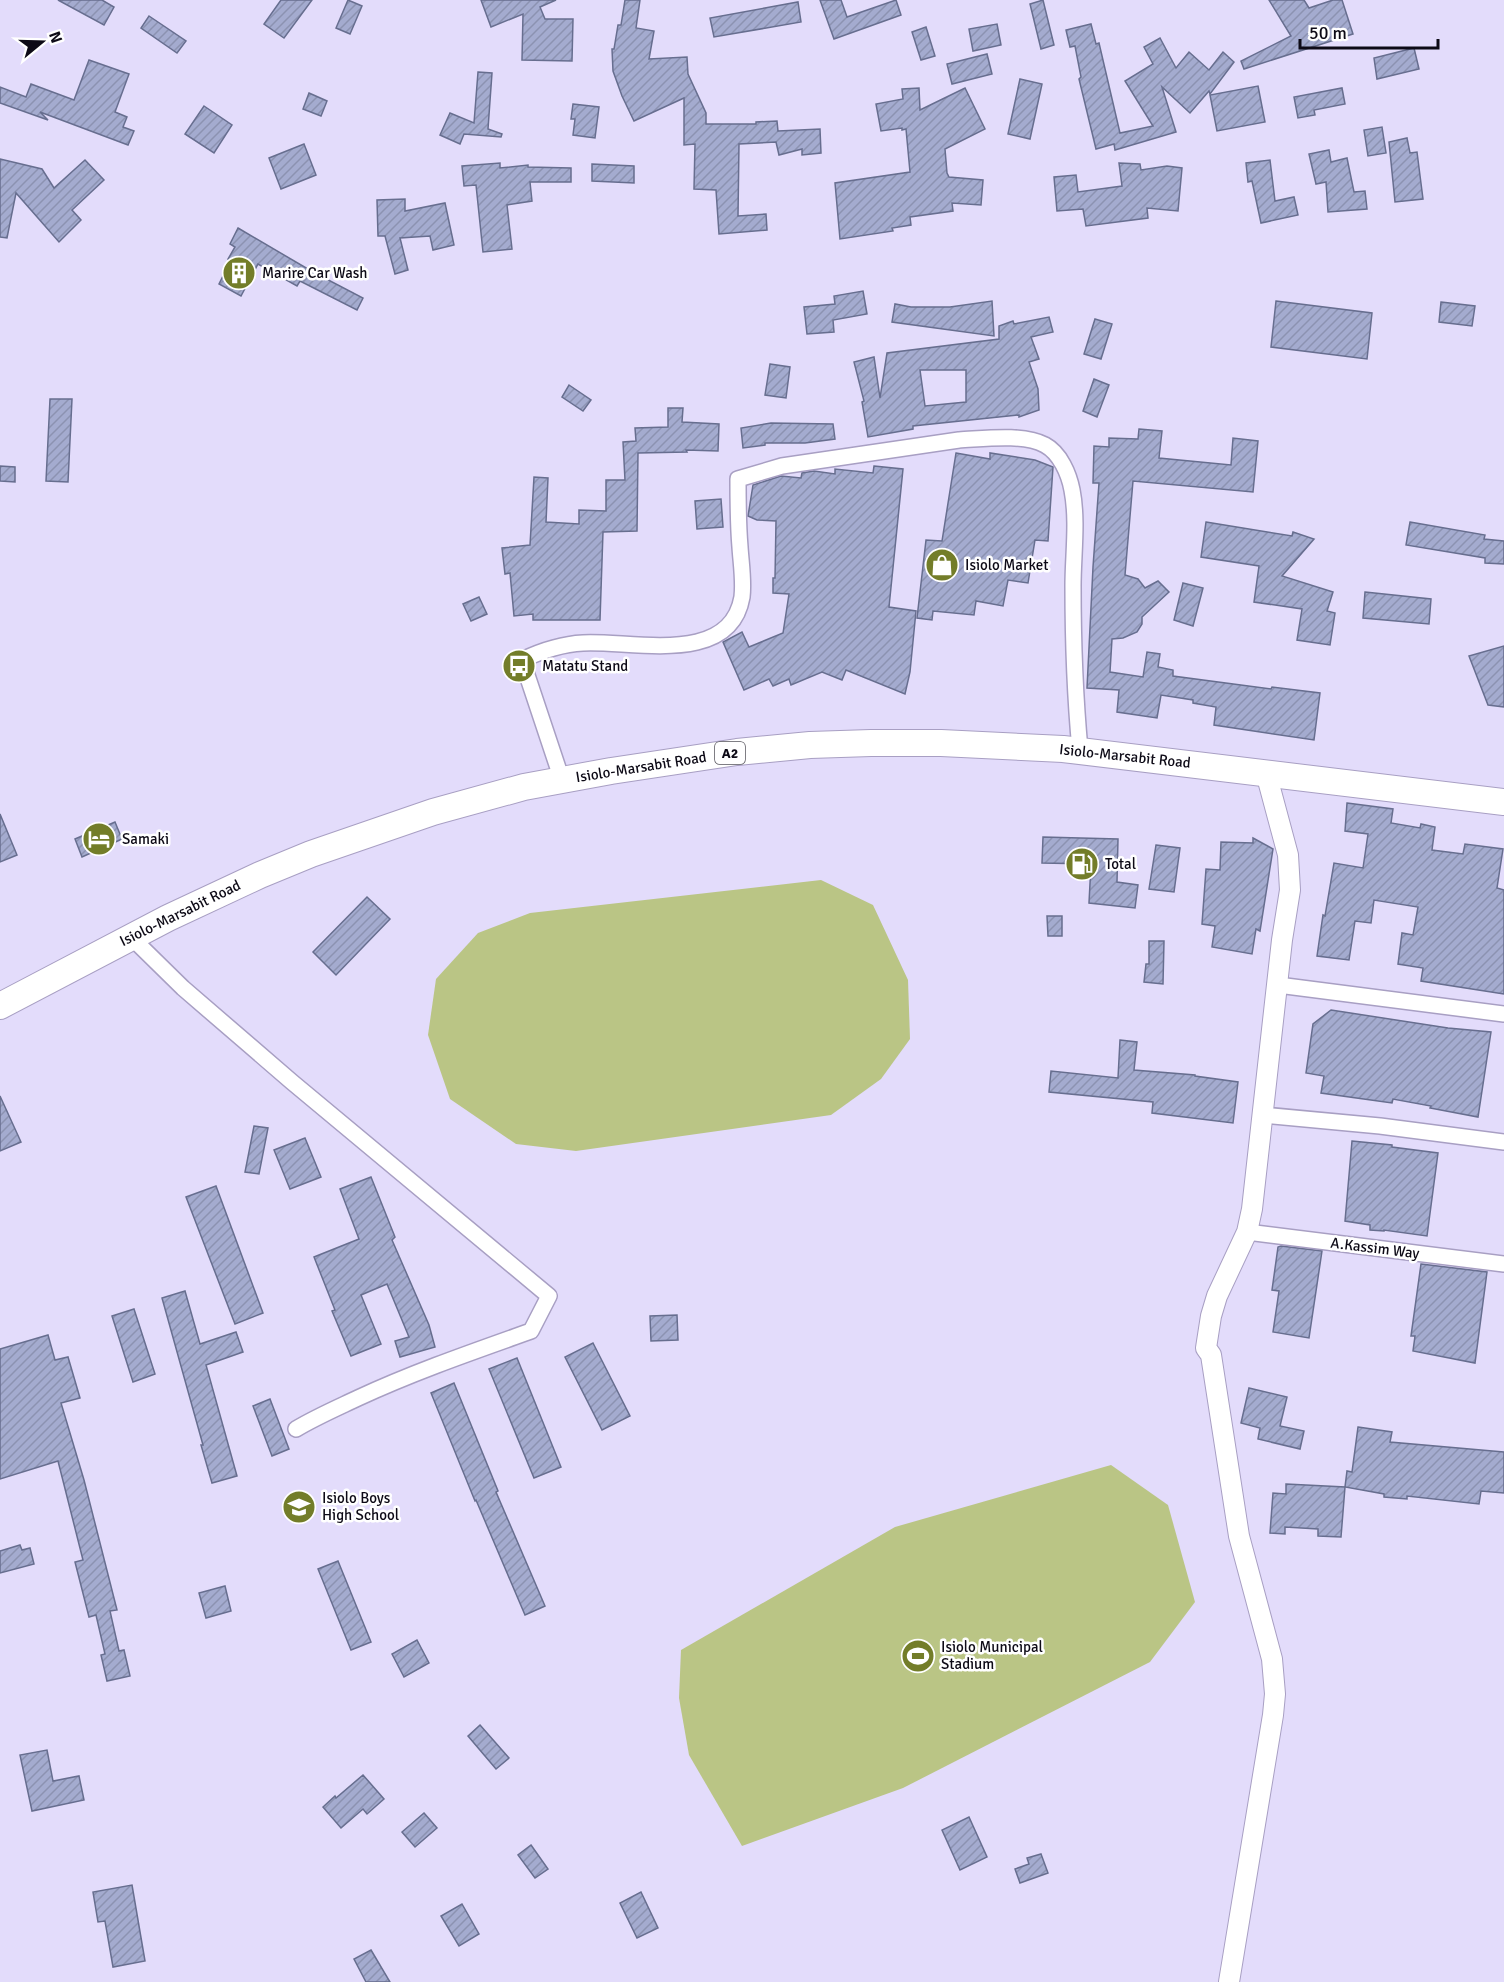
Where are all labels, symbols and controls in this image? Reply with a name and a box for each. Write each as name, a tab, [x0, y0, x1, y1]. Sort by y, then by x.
north arrow	[12, 12, 72, 72]
scale bar	[1300, 12, 1438, 50]
text: 50 m	[1309, 22, 1347, 44]
text: N	[44, 29, 67, 46]
building icon: Marire Car Wash	[221, 255, 257, 291]
place label: Marire Car Wash	[262, 264, 368, 282]
shop icon: Isiolo Market	[924, 547, 960, 583]
place label: Isiolo Market	[965, 556, 1048, 574]
bus stop icon: Matatu Stand	[501, 648, 537, 684]
place label: Matatu Stand	[542, 657, 628, 675]
street label: Isiolo-Marsabit Road	[1058, 740, 1192, 772]
road number: A2	[715, 742, 745, 764]
street label: Isiolo-Marsabit Road	[574, 748, 708, 786]
hotel icon: Samaki	[81, 821, 117, 857]
place label: Samaki	[122, 830, 169, 848]
fuel station icon: Total	[1064, 846, 1100, 882]
place label: Total	[1105, 855, 1136, 873]
street label: Isiolo-Marsabit Road	[117, 876, 243, 950]
street label: A.Kassim Way	[1330, 1234, 1420, 1262]
school or university icon: Isiolo Boys High School	[281, 1489, 317, 1525]
place label: Isiolo Boys High School	[322, 1489, 399, 1524]
sports icon: Isiolo Municipal Stadium	[900, 1638, 936, 1674]
place label: Isiolo Municipal Stadium	[941, 1638, 1043, 1673]

